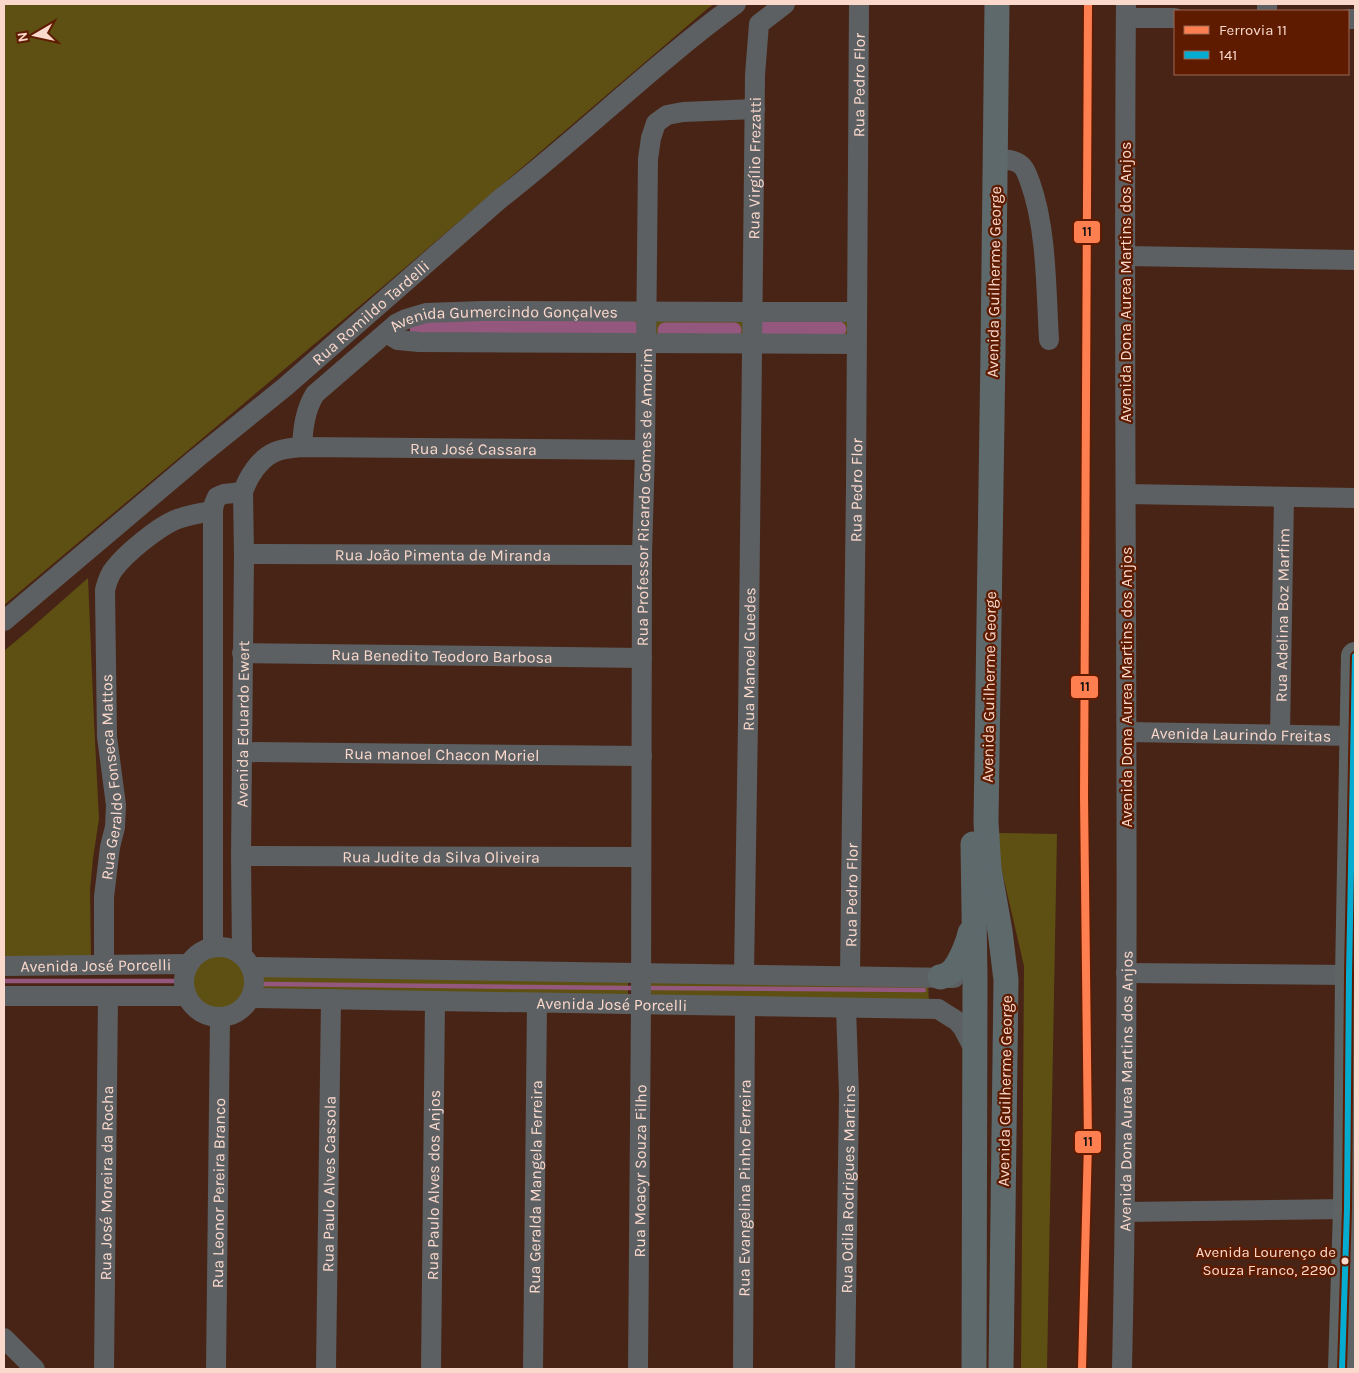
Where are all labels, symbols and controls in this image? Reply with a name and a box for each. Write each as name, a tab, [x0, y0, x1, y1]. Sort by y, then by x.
north arrow	[10, 10, 60, 60]
legend	[1174, 10, 1349, 75]
text: Ferrovia 11	[1219, 21, 1287, 39]
text: N	[13, 31, 32, 43]
street label: Rua Pedro Flor	[849, 33, 868, 137]
text: 141	[1219, 46, 1237, 64]
street label: Rua Virgílio Frezatti	[744, 97, 764, 240]
street label: Avenida Dona Aurea Martins dos Anjos	[1116, 142, 1135, 422]
street label: Avenida Guilherme George	[983, 186, 1005, 378]
line badge: 11	[1073, 220, 1101, 244]
text: 11	[1082, 223, 1092, 240]
street label: Rua Romildo Tardelli	[308, 256, 433, 369]
street label: Avenida Gumercindo Gonçalves	[385, 301, 618, 335]
street label: Rua Professor Ricardo Gomes de Amorim	[632, 348, 656, 646]
street label: Rua José Cassara	[410, 438, 537, 459]
street label: Rua Pedro Flor	[846, 438, 866, 542]
street label: Rua Adelina Boz Marfim	[1271, 528, 1293, 702]
street label: Rua João Pimenta de Miranda	[335, 545, 551, 564]
street label: Avenida Dona Aurea Martins dos Anjos	[1117, 547, 1136, 827]
street label: Rua Manoel Guedes	[738, 587, 759, 731]
street label: Avenida Guilherme George	[978, 591, 1000, 783]
street label: Avenida Eduardo Ewert	[232, 640, 253, 808]
street label: Rua Benedito Teodoro Barbosa	[331, 645, 553, 666]
street label: Rua Geraldo Fonseca Mattos	[97, 674, 126, 881]
line badge: 11	[1070, 675, 1099, 699]
text: 11	[1080, 678, 1090, 695]
street label: Avenida Laurindo Freitas	[1151, 723, 1331, 745]
street label: Rua manoel Chacon Moriel	[344, 744, 540, 764]
street label: Rua Pedro Flor	[841, 842, 861, 947]
street label: Rua Judite da Silva Oliveira	[342, 847, 540, 866]
street label: Avenida Dona Aurea Martins dos Anjos	[1115, 950, 1136, 1232]
street label: Avenida José Porcelli	[20, 955, 172, 975]
street label: Avenida José Porcelli	[536, 993, 688, 1014]
street label: Avenida Guilherme George	[994, 995, 1016, 1187]
street label: Rua Evangelina Pinho Ferreira	[734, 1079, 754, 1297]
street label: Rua Geralda Mangela Ferreira	[524, 1080, 546, 1294]
street label: Rua Moacyr Souza Filho	[629, 1084, 650, 1258]
street label: Rua Odila Rodrigues Martins	[837, 1084, 859, 1294]
street label: Rua José Moreira da Rocha	[95, 1086, 117, 1280]
street label: Rua Paulo Alves dos Anjos	[422, 1090, 444, 1280]
street label: Rua Paulo Alves Cassola	[318, 1096, 339, 1272]
street label: Rua Leonor Pereira Branco	[207, 1098, 229, 1288]
line badge: 11	[1074, 1130, 1102, 1154]
text: 11	[1083, 1133, 1093, 1150]
place label: Avenida Lourenço de Souza Franco, 2290	[1196, 1243, 1336, 1279]
marker: Avenida Lourenço de Souza Franco, 2290	[1340, 1256, 1350, 1266]

